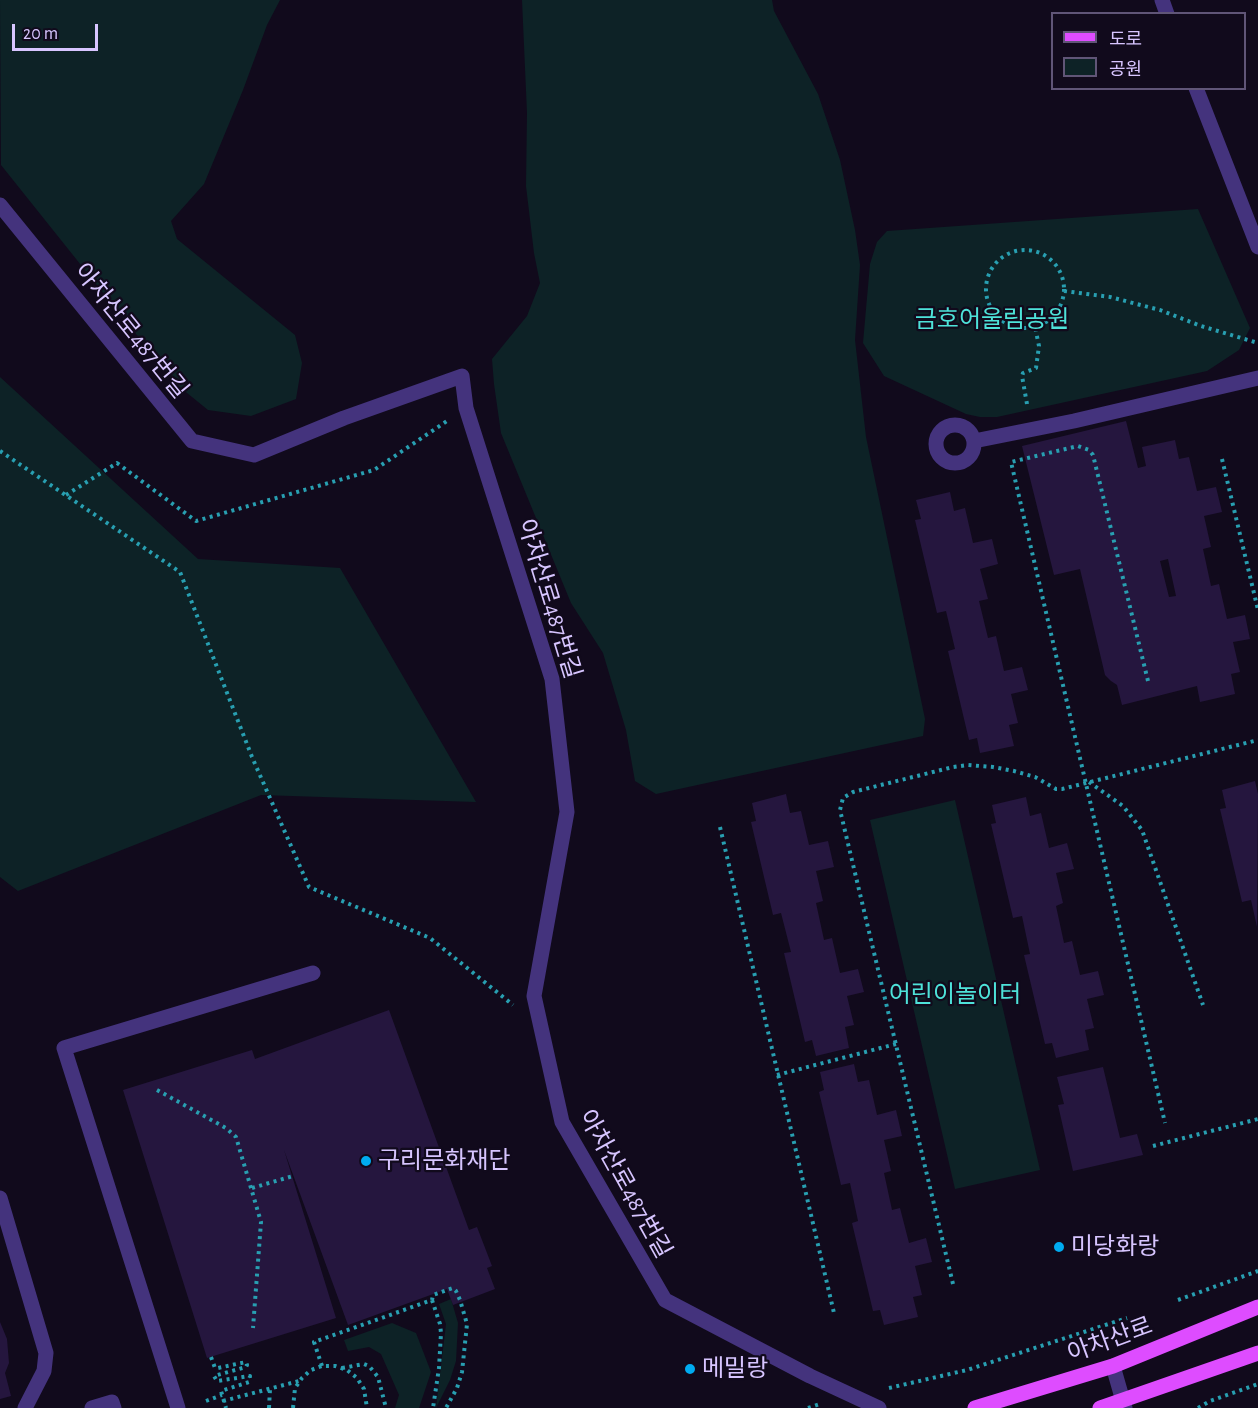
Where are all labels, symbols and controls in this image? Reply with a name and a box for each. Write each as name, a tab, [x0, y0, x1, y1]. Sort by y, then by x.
scale bar	[15, 12, 100, 50]
legend	[1051, 12, 1246, 90]
text: 20 m	[23, 25, 58, 43]
text: 도로	[1109, 31, 1142, 49]
text: 공원	[1109, 61, 1142, 79]
street label: 아차산로487번길	[68, 258, 194, 404]
park label: 금호어울림공원	[915, 306, 1069, 334]
street label: 아차산로487번길	[511, 516, 587, 682]
park label: 어린이놀이터	[889, 981, 1021, 1009]
street label: 아차산로487번길	[572, 1105, 678, 1263]
place label: 구리문화재단	[378, 1147, 510, 1175]
marker: 구리문화재단	[359, 1154, 373, 1168]
place label: 미당화랑	[1071, 1233, 1159, 1261]
marker: 미당화랑	[1052, 1240, 1066, 1254]
street label: 아차산로	[1064, 1311, 1156, 1369]
place label: 메밀랑	[702, 1355, 768, 1383]
marker: 메밀랑	[683, 1362, 697, 1376]

